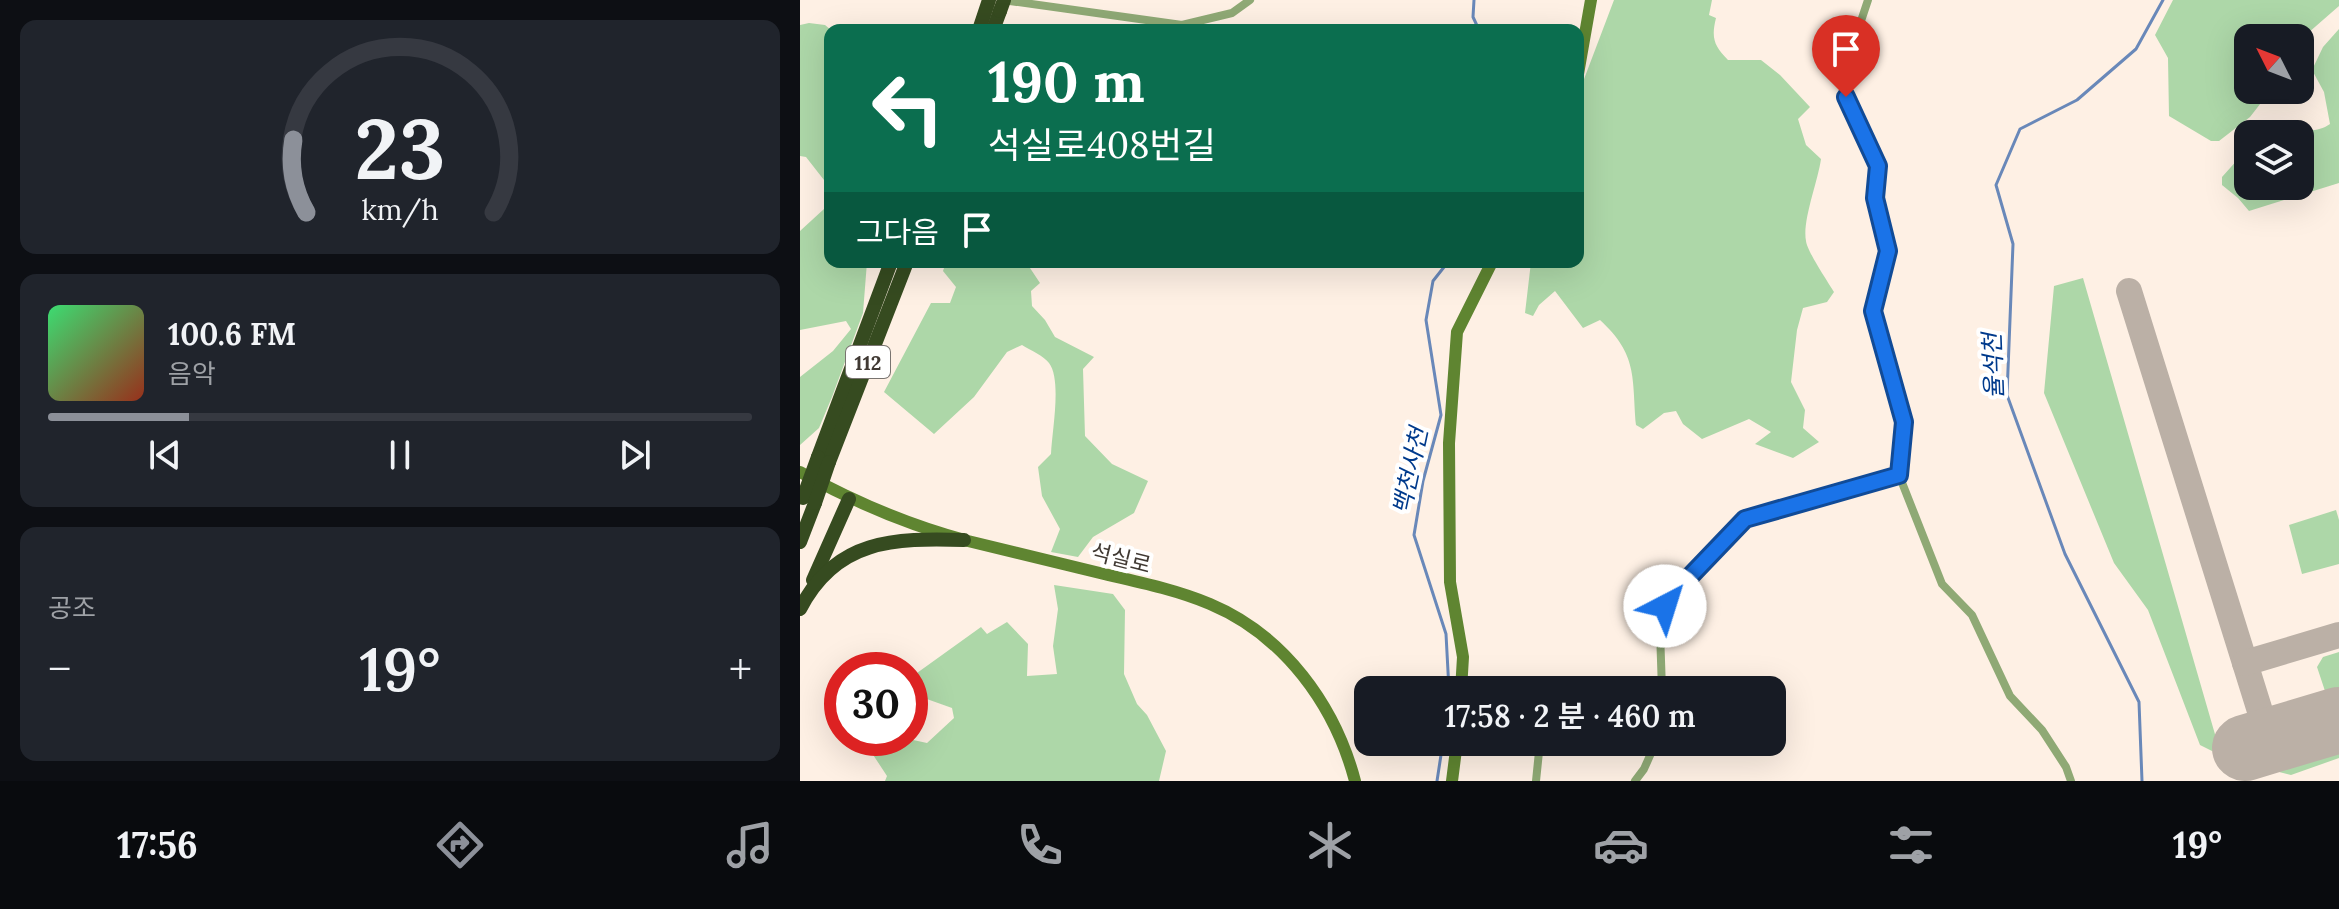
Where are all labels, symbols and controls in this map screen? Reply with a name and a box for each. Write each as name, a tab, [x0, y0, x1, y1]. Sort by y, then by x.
pin	[1812, 15, 1880, 97]
north arrow	[2234, 24, 2314, 104]
map controls	[2234, 24, 2314, 200]
icon: arrive	[1824, 27, 1868, 71]
text: 190 m	[988, 46, 1145, 117]
icon: left	[856, 56, 960, 160]
text: 23	[355, 94, 445, 201]
button: layers	[2234, 120, 2314, 200]
text: 석실로408번길	[988, 122, 1216, 168]
text: km/h	[361, 191, 439, 228]
icon: arrive	[955, 208, 999, 252]
text: 그다음	[856, 213, 939, 251]
text: 100.6 FM	[168, 315, 296, 353]
water label: 율석천	[1976, 329, 2010, 400]
road number: 112	[846, 346, 890, 378]
text: 음악	[168, 357, 216, 390]
water label: 백천사천	[1386, 422, 1435, 517]
icon: previous	[143, 433, 187, 477]
icon: pause	[378, 433, 422, 477]
icon: next	[613, 433, 657, 477]
street label: 석실로	[1088, 537, 1154, 579]
position arrow	[1623, 564, 1707, 648]
text: 공조	[48, 591, 96, 624]
text: 19°	[359, 631, 441, 707]
text: −	[48, 641, 71, 697]
text: +	[729, 641, 752, 697]
speed limit sign: 30	[824, 652, 928, 756]
text: 17:58 · 2 분 · 460 m	[1444, 697, 1696, 735]
icon: directions	[432, 817, 488, 873]
icon: music	[722, 817, 778, 873]
icon: phone	[1012, 817, 1068, 873]
icon: climate	[1302, 817, 1358, 873]
icon: car	[1593, 817, 1649, 873]
icon: filters	[1883, 817, 1939, 873]
text: 17:56	[117, 822, 198, 868]
text: 19°	[2173, 822, 2222, 868]

